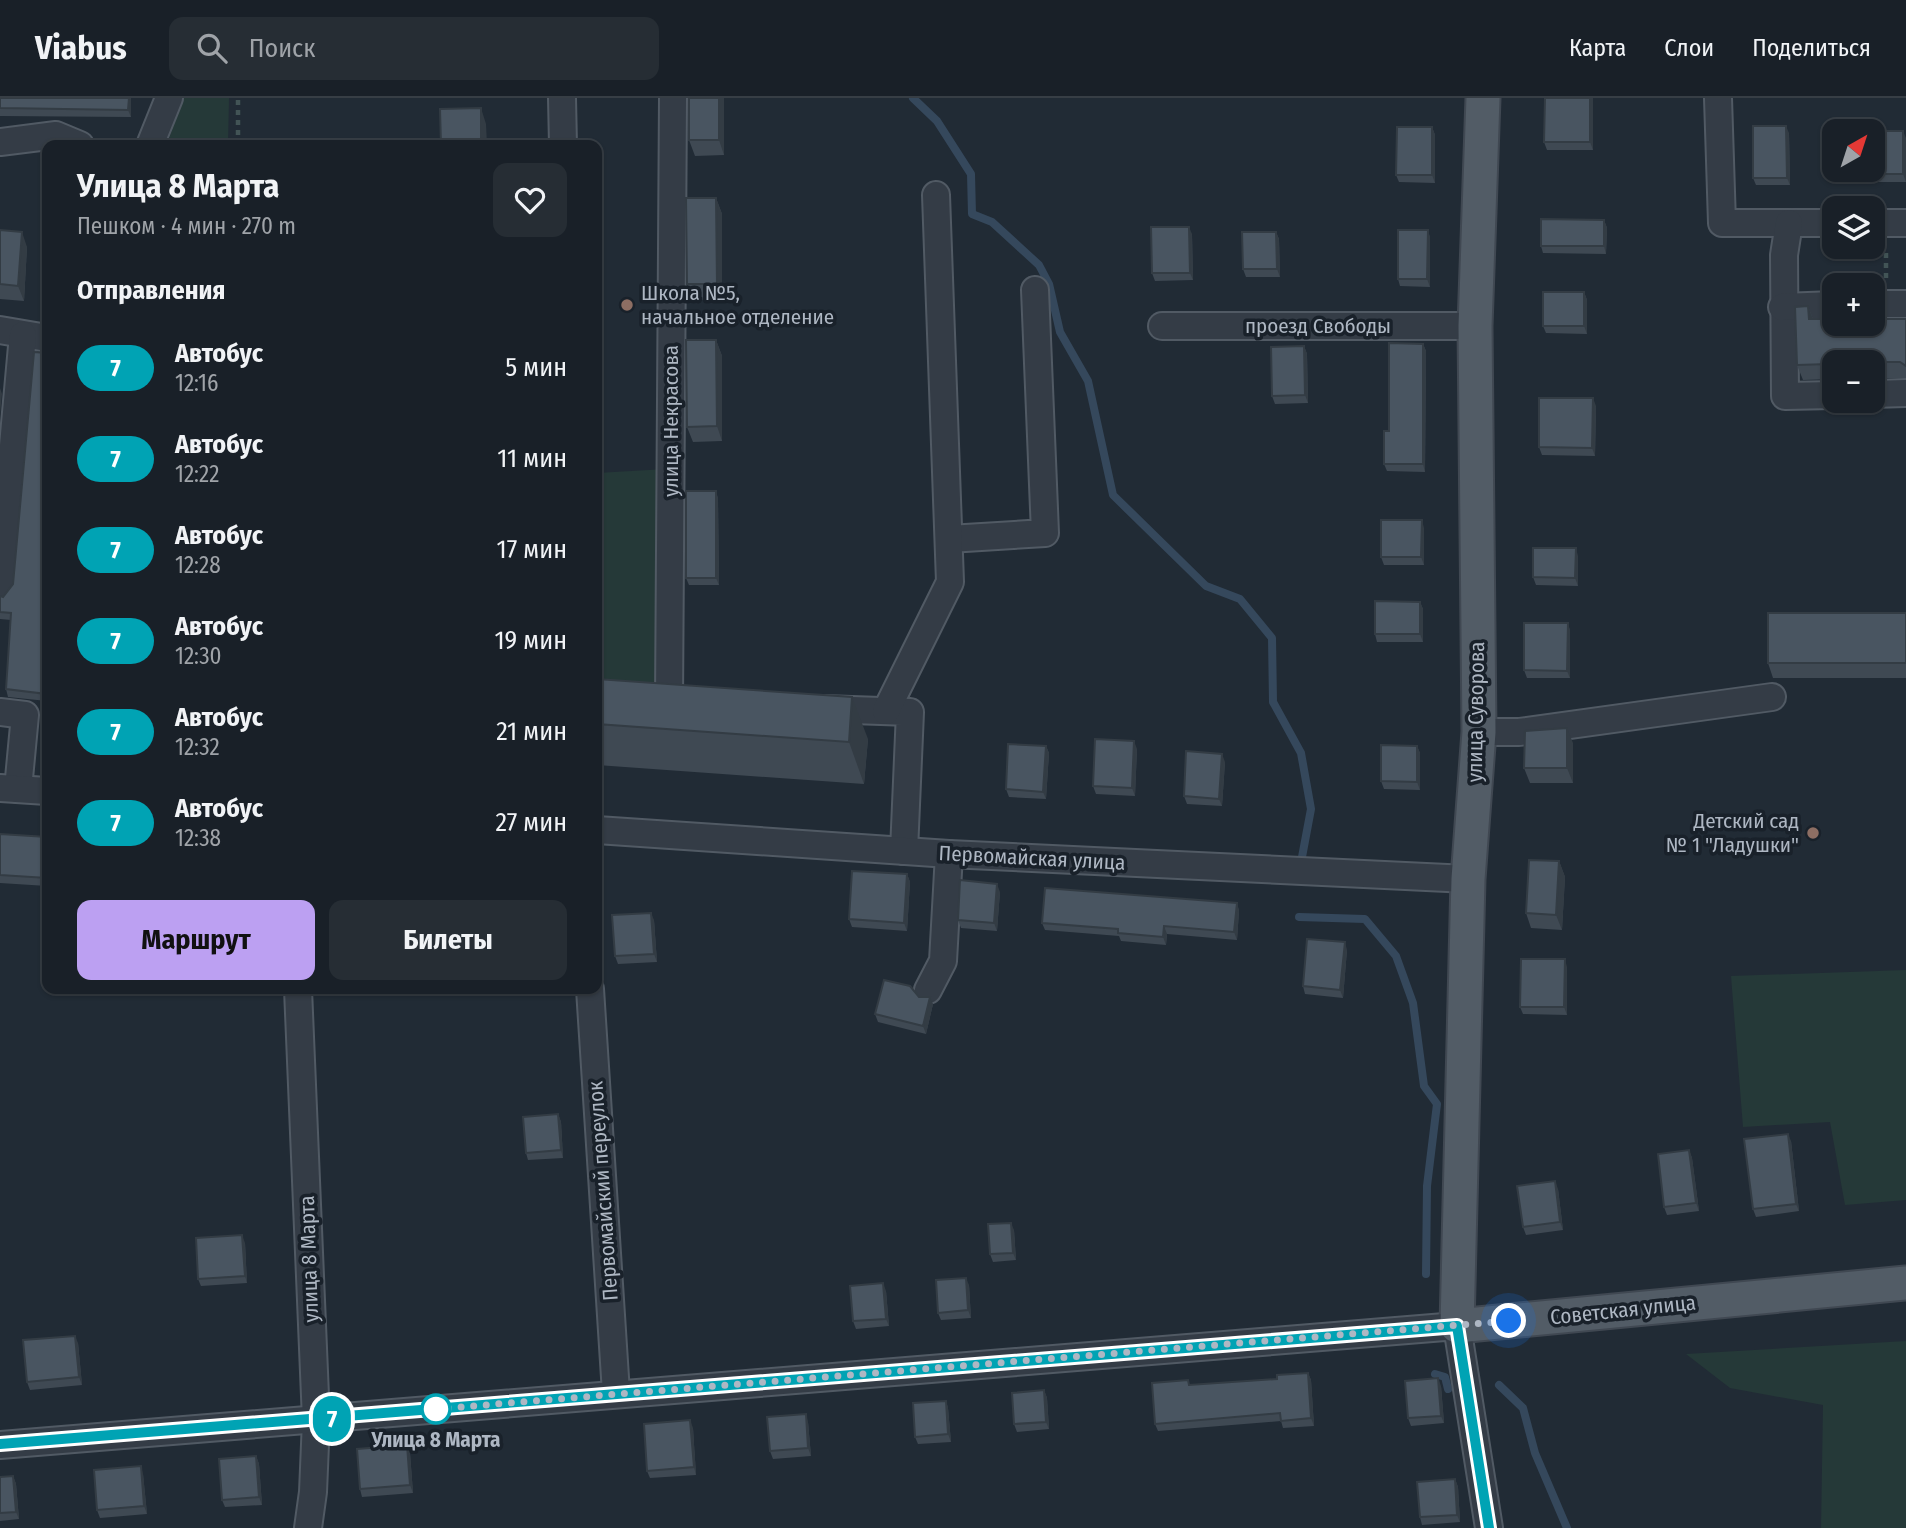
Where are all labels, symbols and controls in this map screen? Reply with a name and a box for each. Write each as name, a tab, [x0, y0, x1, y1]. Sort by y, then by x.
search box	[169, 17, 659, 80]
text: Viabus	[35, 28, 127, 68]
icon: search	[193, 29, 231, 67]
text: Поиск	[249, 33, 315, 64]
text: Карта	[1569, 34, 1626, 62]
text: Слои	[1664, 34, 1714, 62]
text: Поделиться	[1752, 34, 1871, 62]
north arrow	[1822, 119, 1885, 182]
map controls	[1822, 119, 1885, 413]
button: heart	[493, 163, 567, 237]
text: Улица 8 Марта	[77, 166, 280, 206]
button: layers	[1822, 196, 1885, 259]
text: Пешком · 4 мин · 270 m	[77, 212, 296, 240]
button: +	[1822, 273, 1885, 336]
text: Отправления	[77, 275, 226, 306]
place label: Школа №5, начальное отделение	[641, 280, 834, 330]
marker: Школа №5, начальное отделение	[619, 297, 635, 313]
street label: проезд Свободы	[1245, 313, 1391, 339]
text: Автобус	[175, 338, 263, 369]
street label: улица Некрасова	[658, 345, 684, 497]
button: −	[1822, 350, 1885, 413]
text: 5 мин	[505, 352, 567, 383]
text: 7	[110, 354, 121, 382]
text: 12:16	[175, 369, 218, 397]
text: Автобус	[175, 429, 263, 460]
text: 11 мин	[497, 443, 567, 474]
text: 7	[110, 445, 121, 473]
text: 12:22	[175, 460, 219, 488]
text: Автобус	[175, 520, 263, 551]
text: 17 мин	[497, 534, 567, 565]
text: 7	[110, 536, 121, 564]
text: 12:28	[175, 551, 221, 579]
text: Автобус	[175, 611, 263, 642]
text: 19 мин	[494, 625, 567, 656]
text: 7	[110, 627, 121, 655]
street label: улица Суворова	[1462, 641, 1490, 783]
text: 12:30	[175, 642, 222, 670]
text: Автобус	[175, 702, 263, 733]
text: 21 мин	[496, 716, 567, 747]
text: 7	[110, 718, 121, 746]
text: 12:32	[175, 733, 220, 761]
text: Автобус	[175, 793, 263, 824]
text: 27 мин	[495, 807, 567, 838]
place label: Детский сад № 1 "Ладушки"	[1666, 808, 1799, 858]
text: 7	[110, 809, 121, 837]
text: 12:38	[175, 824, 221, 852]
marker: Детский сад № 1 "Ладушки"	[1805, 825, 1821, 841]
street label: Первомайская улица	[938, 840, 1126, 876]
button: Маршрут	[77, 900, 315, 980]
button: Билеты	[329, 900, 567, 980]
street label: Первомайский переулок	[582, 1080, 624, 1302]
street label: улица 8 Марта	[294, 1195, 324, 1323]
street label: Советская улица	[1549, 1289, 1697, 1331]
your location	[1491, 1303, 1526, 1338]
marker: Улица 8 Марта	[421, 1394, 451, 1424]
line badge: 7	[309, 1396, 355, 1442]
text: 7	[327, 1405, 337, 1433]
place label: Улица 8 Марта	[371, 1427, 500, 1453]

